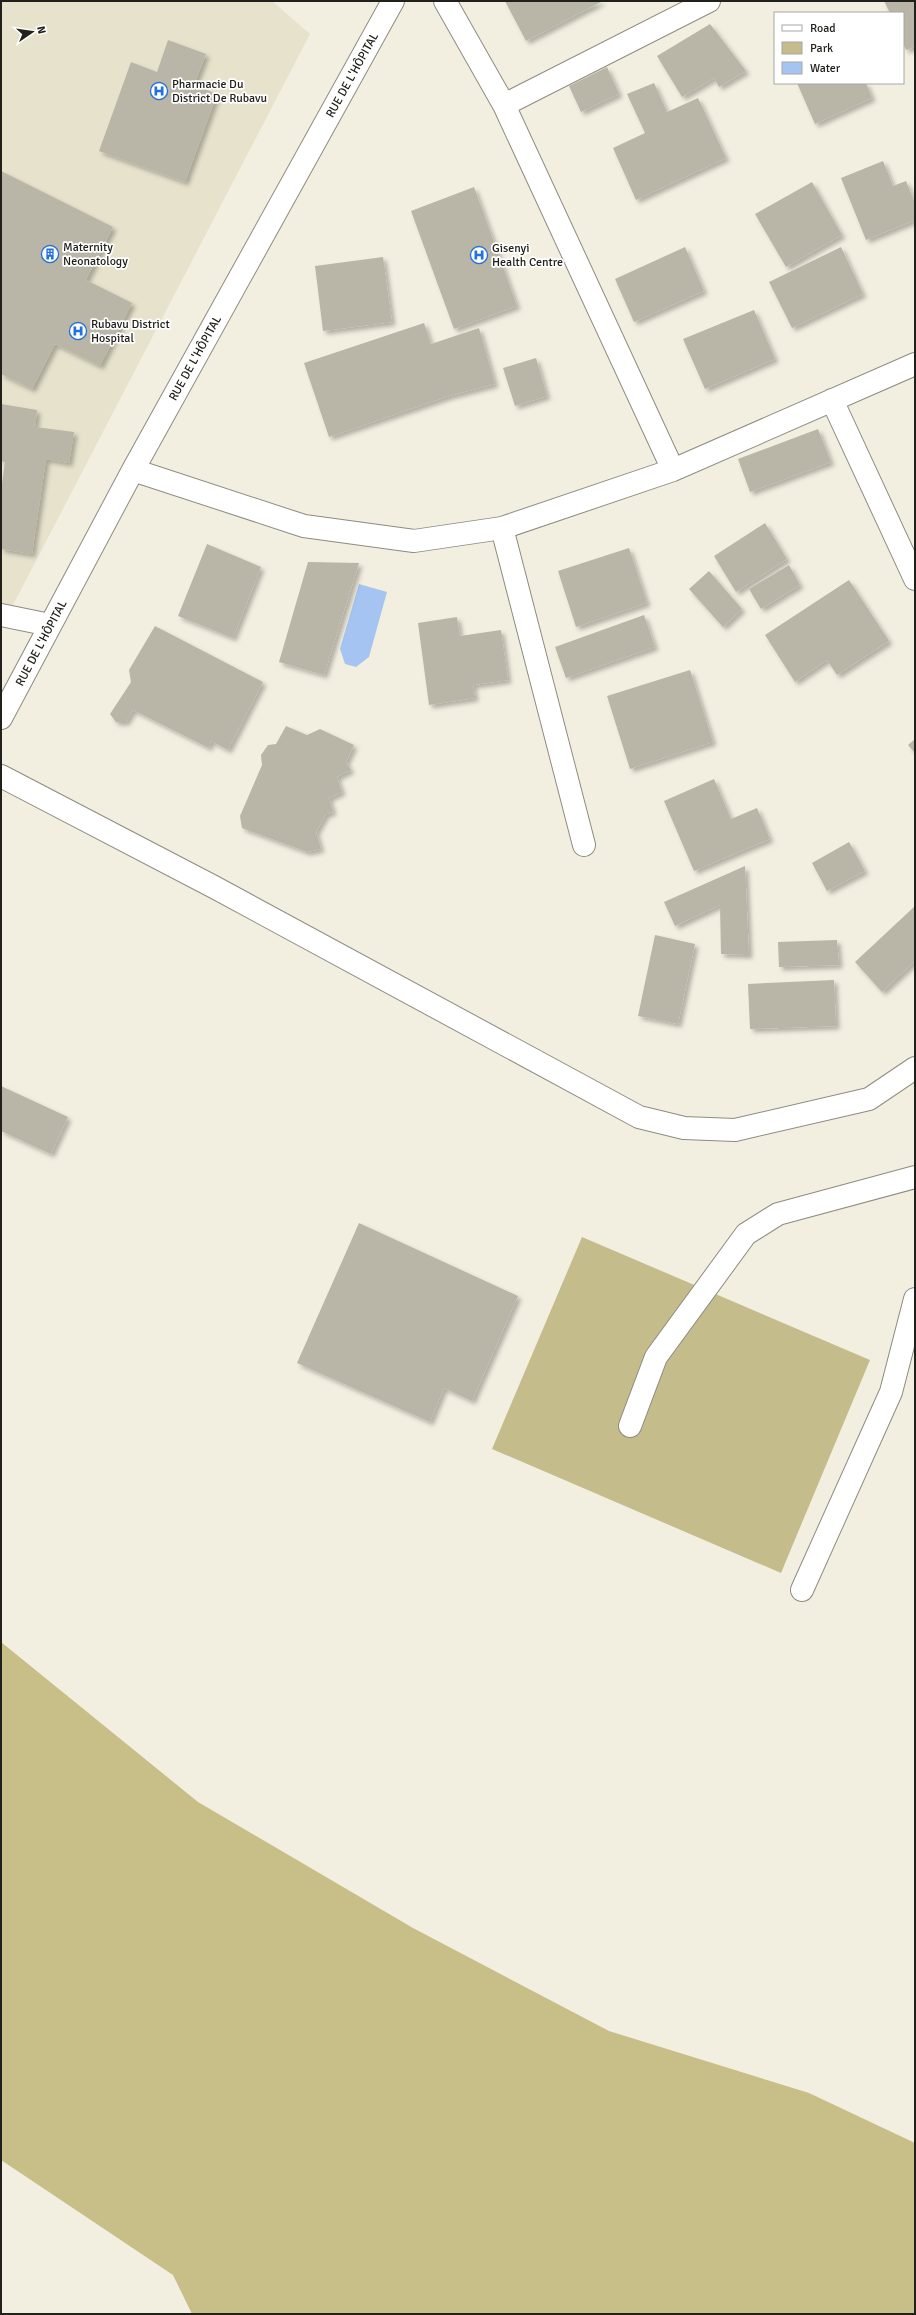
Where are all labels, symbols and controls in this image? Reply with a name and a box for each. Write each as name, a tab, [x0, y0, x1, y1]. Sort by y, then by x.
north arrow	[12, 12, 52, 52]
legend	[774, 12, 904, 84]
text: Road	[810, 21, 836, 36]
text: N	[34, 25, 48, 35]
street label: RUE DE L'HÔPITAL	[323, 30, 382, 121]
text: Park	[810, 41, 833, 56]
text: Water	[810, 61, 841, 76]
place label: Pharmacie Du District De Rubavu	[172, 77, 267, 106]
hospital icon: Pharmacie Du District De Rubavu	[149, 81, 169, 101]
place label: Maternity Neonatology	[63, 240, 128, 269]
place label: Gisenyi Health Centre	[492, 241, 563, 270]
building icon: Maternity Neonatology	[40, 244, 60, 264]
hospital icon: Gisenyi Health Centre	[469, 245, 489, 265]
street label: RUE DE L'HÔPITAL	[166, 313, 225, 404]
place label: Rubavu District Hospital	[91, 317, 170, 346]
hospital icon: Rubavu District Hospital	[68, 321, 88, 341]
street label: RUE DE L'HÔPITAL	[12, 598, 70, 689]

